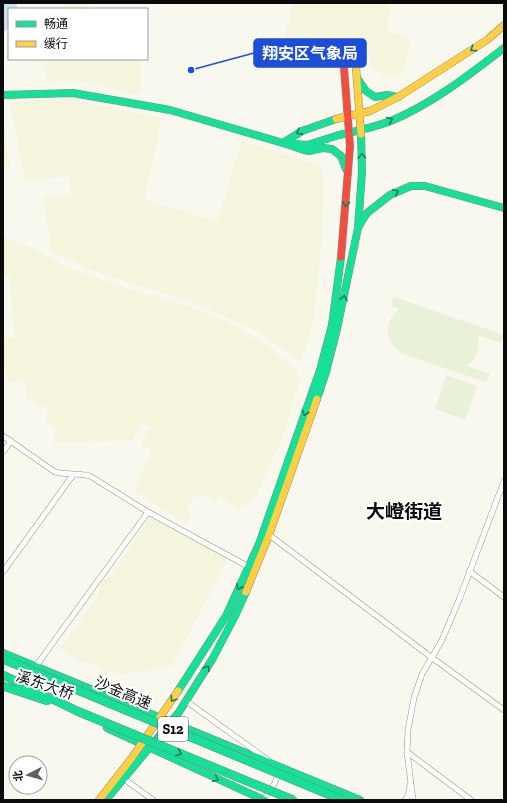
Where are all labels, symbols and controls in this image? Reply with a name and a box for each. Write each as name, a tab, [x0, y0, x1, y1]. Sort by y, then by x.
legend	[8, 8, 148, 60]
text: 畅通	[44, 17, 68, 31]
text: 缓行	[44, 37, 68, 51]
callout: 翔安区气象局	[254, 39, 366, 67]
text: 翔安区气象局	[262, 44, 358, 63]
one-way arrow	[470, 44, 477, 52]
one-way arrow	[386, 117, 393, 125]
one-way arrow	[296, 127, 303, 135]
one-way arrow	[358, 153, 366, 159]
one-way arrow	[391, 189, 399, 197]
one-way arrow	[342, 201, 351, 207]
one-way arrow	[339, 295, 347, 301]
one-way arrow	[301, 410, 309, 417]
district label: 大嶝街道	[366, 500, 442, 523]
one-way arrow	[236, 583, 244, 591]
one-way arrow	[202, 665, 209, 672]
street label: 溪东大桥	[14, 667, 76, 703]
street label: 沙金高速	[92, 673, 154, 713]
one-way arrow	[170, 695, 178, 702]
road number: S12	[158, 717, 188, 741]
one-way arrow	[175, 748, 183, 756]
north arrow	[8, 755, 48, 795]
text: 北	[12, 770, 26, 782]
one-way arrow	[212, 774, 220, 782]

